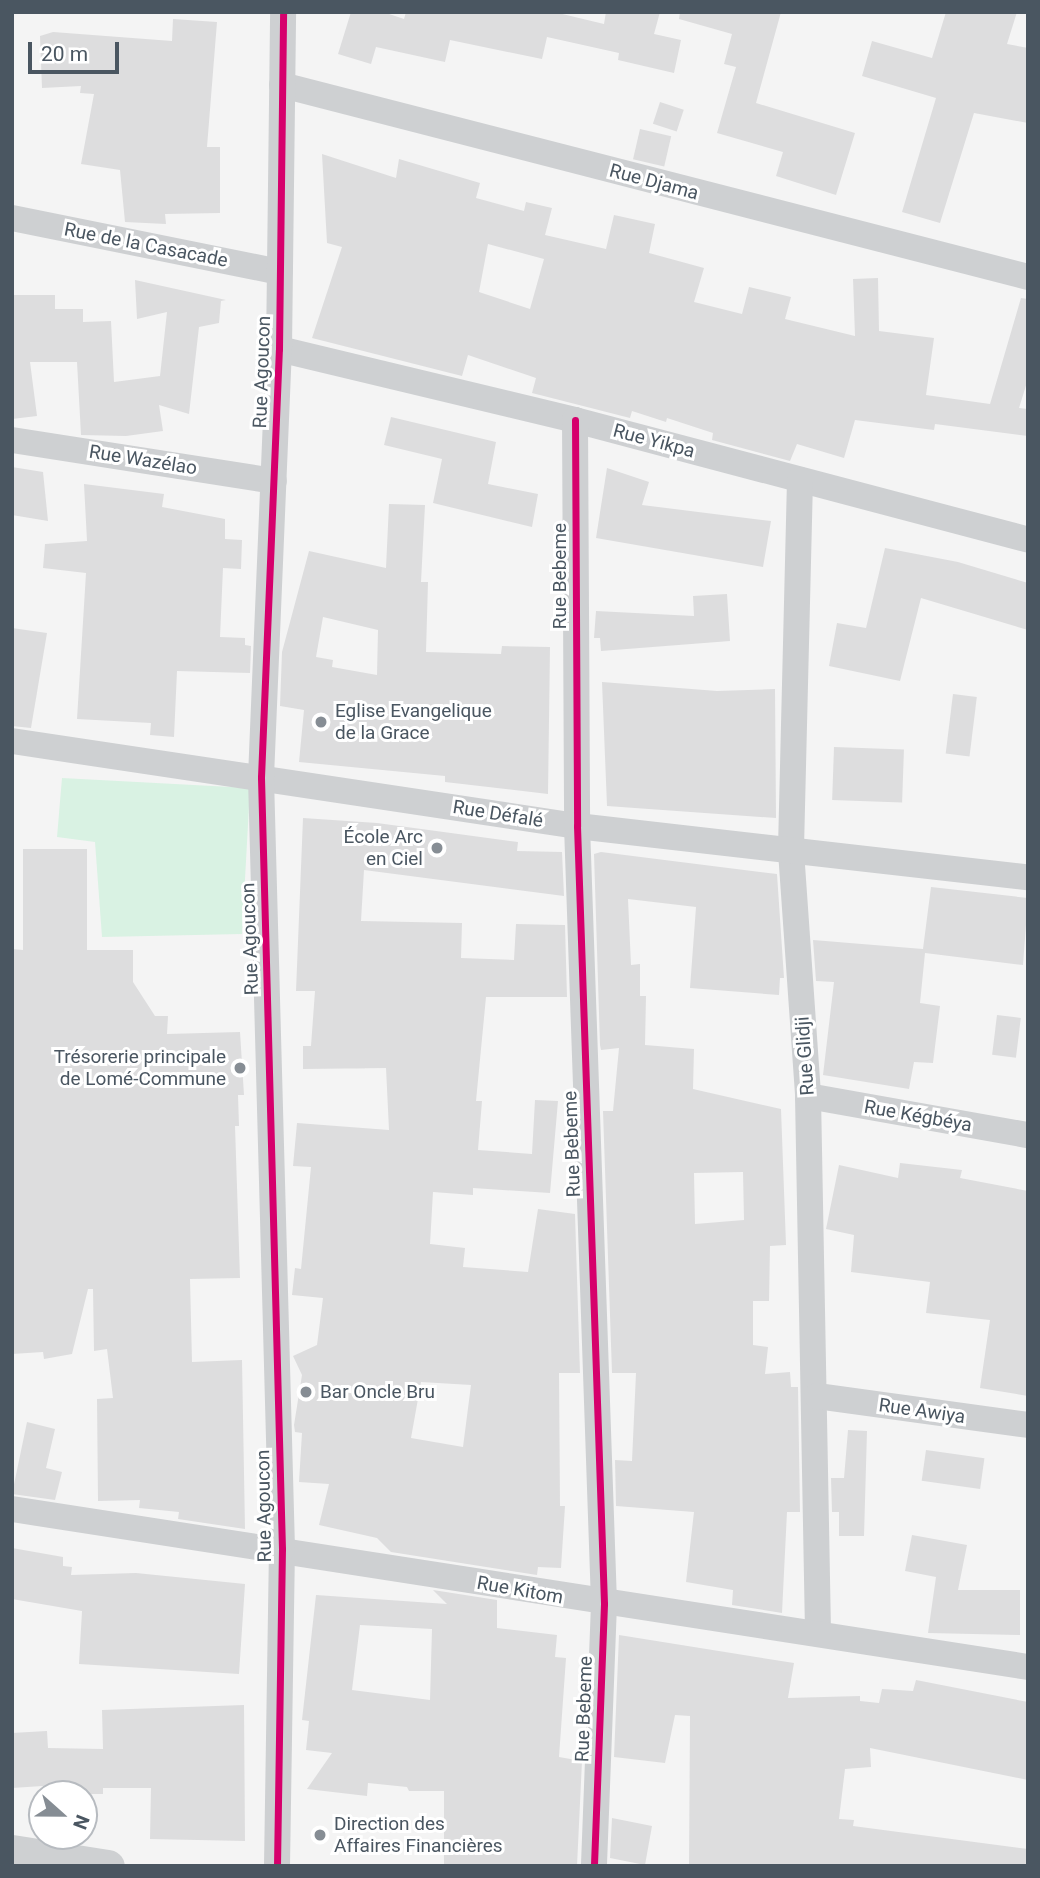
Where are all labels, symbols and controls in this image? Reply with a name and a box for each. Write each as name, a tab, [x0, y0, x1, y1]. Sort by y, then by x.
scale bar	[32, 28, 122, 72]
text: 20 m	[41, 42, 88, 66]
street label: Rue Djama	[607, 159, 701, 205]
street label: Rue de la Casacade	[62, 218, 230, 272]
street label: Rue Agoucon	[249, 315, 275, 429]
street label: Rue Yikpa	[611, 419, 697, 463]
street label: Rue Wazélao	[87, 440, 199, 480]
street label: Rue Bebeme	[549, 523, 571, 629]
place label: Eglise Evangelique de la Grace	[335, 700, 492, 744]
marker: Eglise Evangelique de la Grace	[313, 714, 329, 730]
street label: Rue Défalé	[451, 796, 545, 832]
place label: École Arc en Ciel	[344, 826, 423, 870]
marker: École Arc en Ciel	[429, 840, 445, 856]
street label: Rue Agoucon	[237, 882, 263, 996]
street label: Rue Glidji	[791, 1016, 819, 1096]
place label: Trésorerie principale de Lomé-Commune	[54, 1046, 226, 1090]
marker: Trésorerie principale de Lomé-Commune	[232, 1060, 248, 1076]
street label: Rue Bebeme	[559, 1090, 585, 1198]
street label: Rue Kégbéya	[862, 1095, 974, 1137]
place label: Bar Oncle Bru	[320, 1381, 435, 1403]
marker: Bar Oncle Bru	[298, 1384, 314, 1400]
street label: Rue Awiya	[877, 1394, 967, 1428]
street label: Rue Agoucon	[252, 1450, 276, 1562]
street label: Rue Kitom	[475, 1571, 565, 1609]
street label: Rue Bebeme	[571, 1655, 597, 1763]
north arrow	[28, 1780, 98, 1850]
text: N	[68, 1812, 94, 1832]
place label: Direction des Affaires Financières	[334, 1813, 503, 1857]
marker: Direction des Affaires Financières	[312, 1827, 328, 1843]

